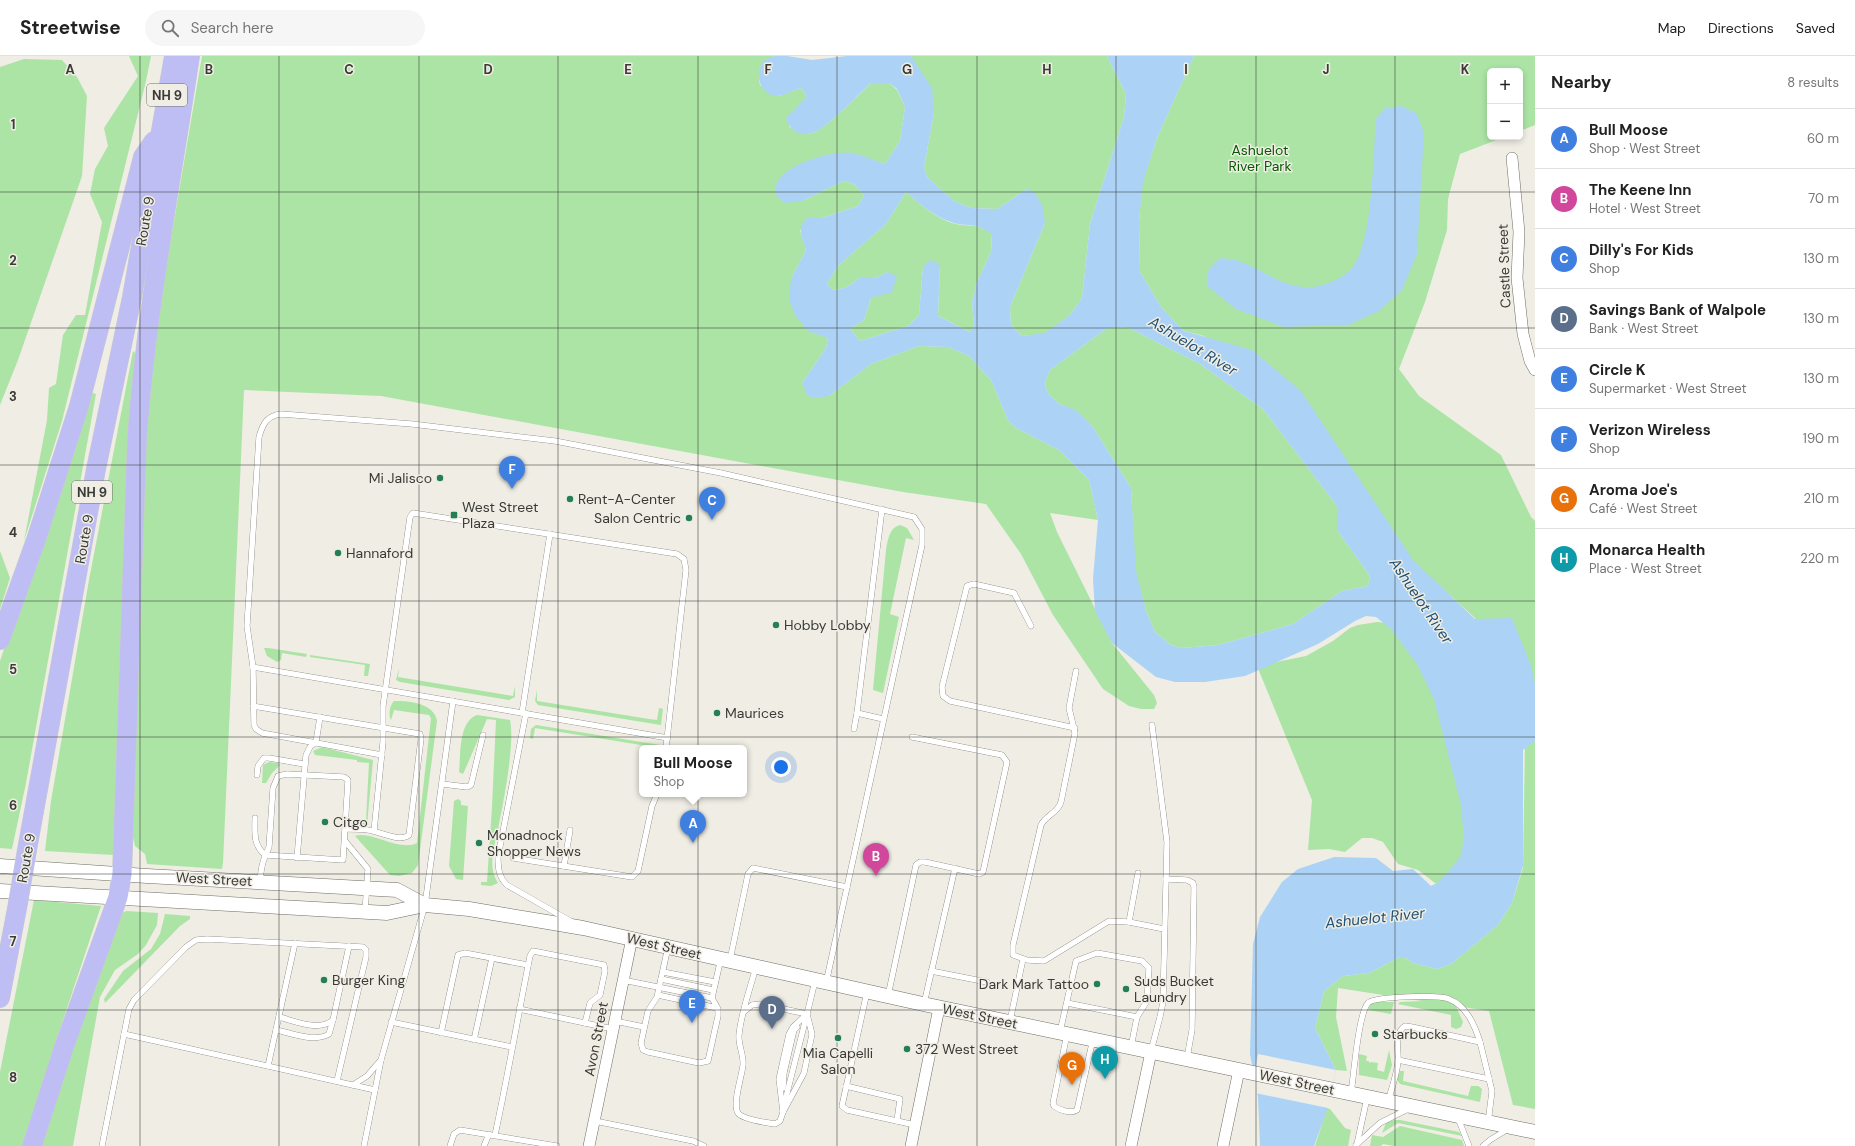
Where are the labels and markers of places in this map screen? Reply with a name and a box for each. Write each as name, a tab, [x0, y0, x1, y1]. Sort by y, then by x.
pin: F	[499, 456, 525, 489]
place label: Mi Jalisco	[369, 469, 432, 487]
marker: Mi Jalisco	[435, 473, 445, 483]
pin: C	[699, 487, 725, 520]
place label: Rent-A-Center	[578, 490, 675, 508]
marker: Rent-A-Center	[565, 494, 575, 504]
place label: West Street Plaza	[462, 498, 538, 532]
place label: Salon Centric	[594, 509, 681, 527]
marker: West Street Plaza	[449, 510, 459, 520]
marker: Salon Centric	[684, 513, 694, 523]
place label: Hannaford	[346, 544, 413, 562]
marker: Hannaford	[333, 548, 343, 558]
place label: Hobby Lobby	[784, 616, 871, 634]
marker: Hobby Lobby	[771, 620, 781, 630]
place label: Maurices	[725, 704, 784, 722]
marker: Maurices	[712, 708, 722, 718]
pin: A	[680, 810, 706, 843]
place label: Citgo	[333, 813, 368, 831]
marker: Citgo	[320, 817, 330, 827]
place label: Monadnock Shopper News	[487, 826, 581, 860]
marker: Monadnock Shopper News	[474, 838, 484, 848]
pin: B	[863, 843, 889, 876]
place label: Burger King	[332, 971, 405, 989]
place label: Suds Bucket Laundry	[1134, 972, 1214, 1006]
marker: Burger King	[319, 975, 329, 985]
place label: Dark Mark Tattoo	[979, 975, 1089, 993]
marker: Dark Mark Tattoo	[1092, 979, 1102, 989]
marker: Suds Bucket Laundry	[1121, 984, 1131, 994]
pin: E	[679, 990, 705, 1023]
pin: D	[759, 996, 785, 1029]
place label: Starbucks	[1383, 1025, 1448, 1043]
marker: Starbucks	[1370, 1029, 1380, 1039]
marker: Mia Capelli Salon	[833, 1033, 843, 1043]
place label: 372 West Street	[915, 1040, 1018, 1058]
place label: Mia Capelli Salon	[803, 1044, 873, 1078]
marker: 372 West Street	[902, 1044, 912, 1054]
pin: H	[1092, 1046, 1118, 1079]
pin: G	[1059, 1052, 1085, 1085]

